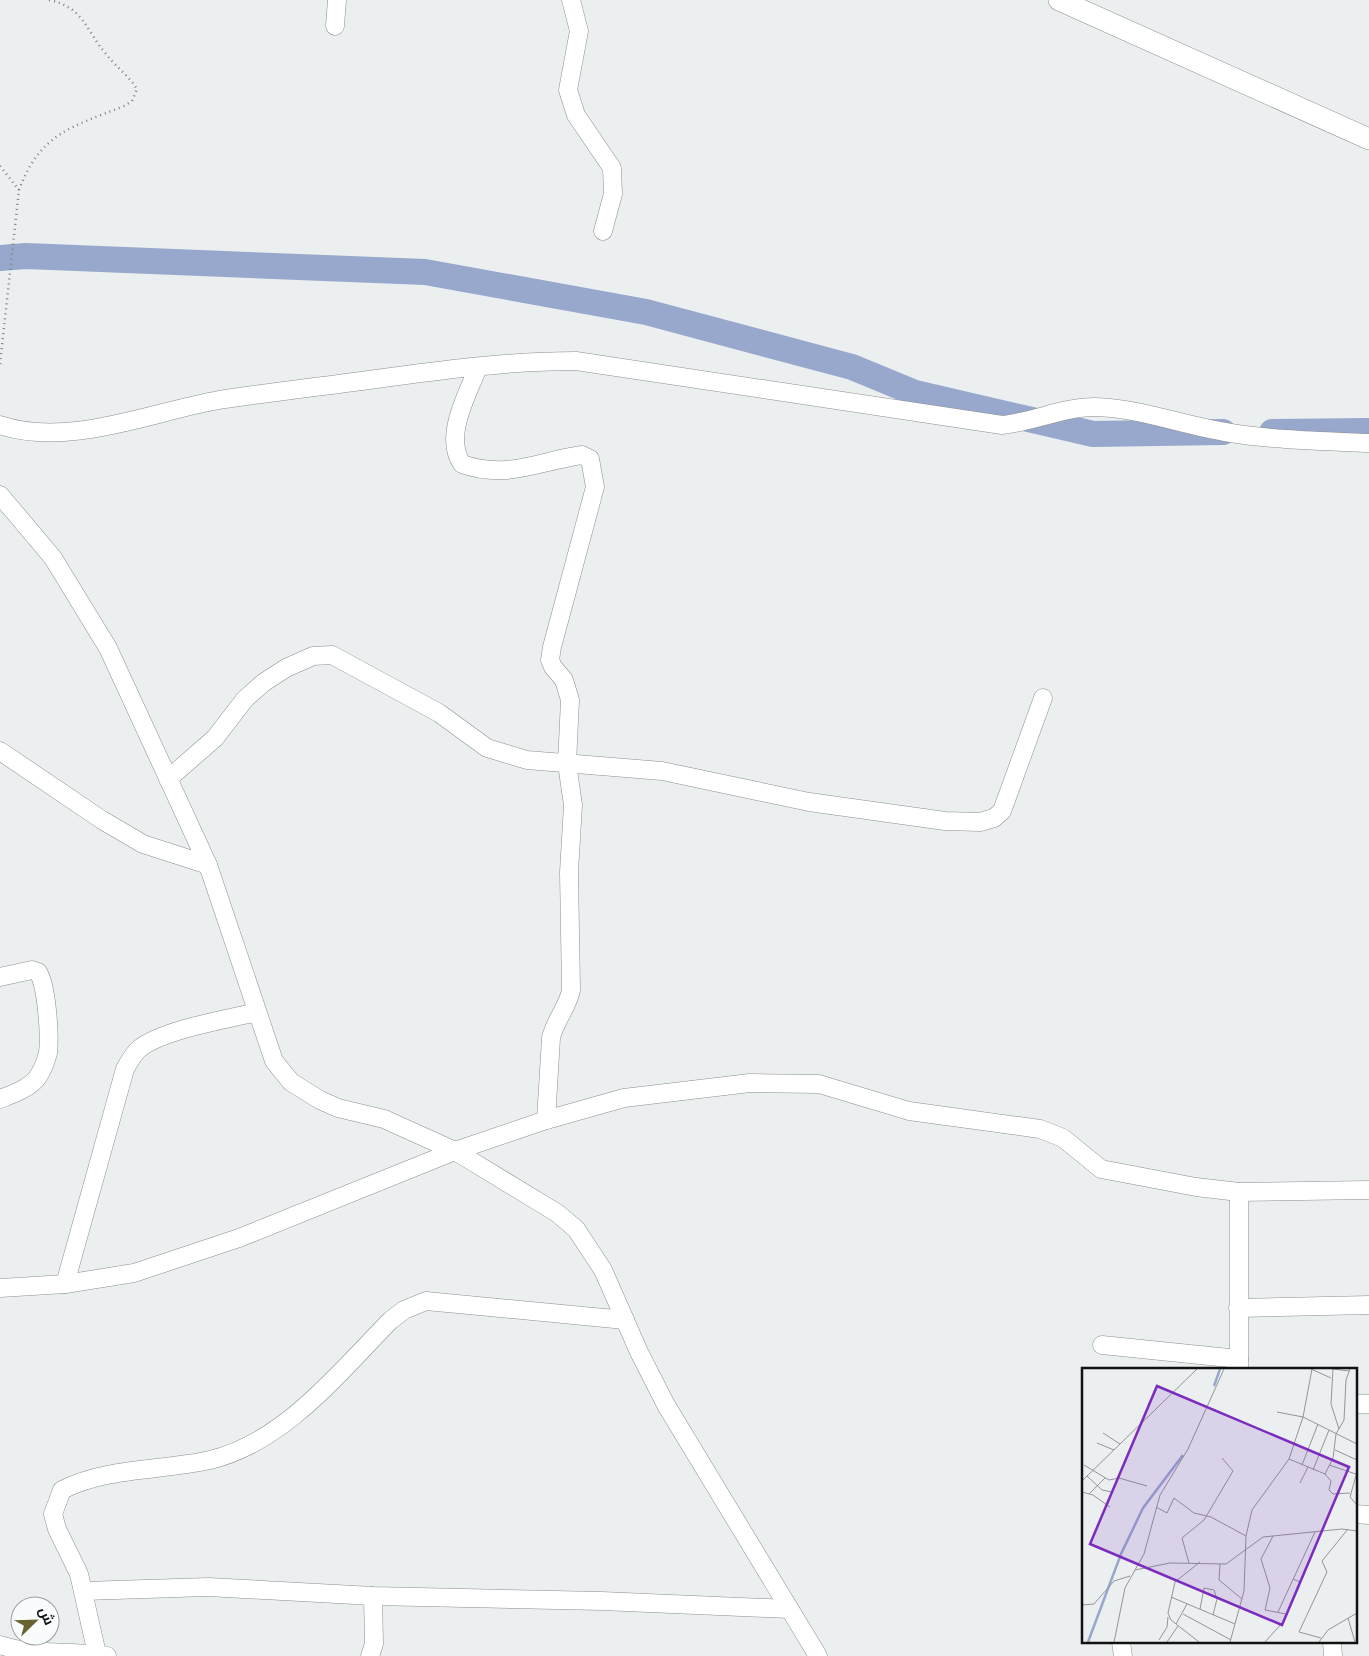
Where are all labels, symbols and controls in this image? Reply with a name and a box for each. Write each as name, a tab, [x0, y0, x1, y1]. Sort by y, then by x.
inset map	[1082, 1368, 1356, 1644]
north arrow	[10, 1596, 60, 1646]
text: ش	[35, 1605, 58, 1628]

